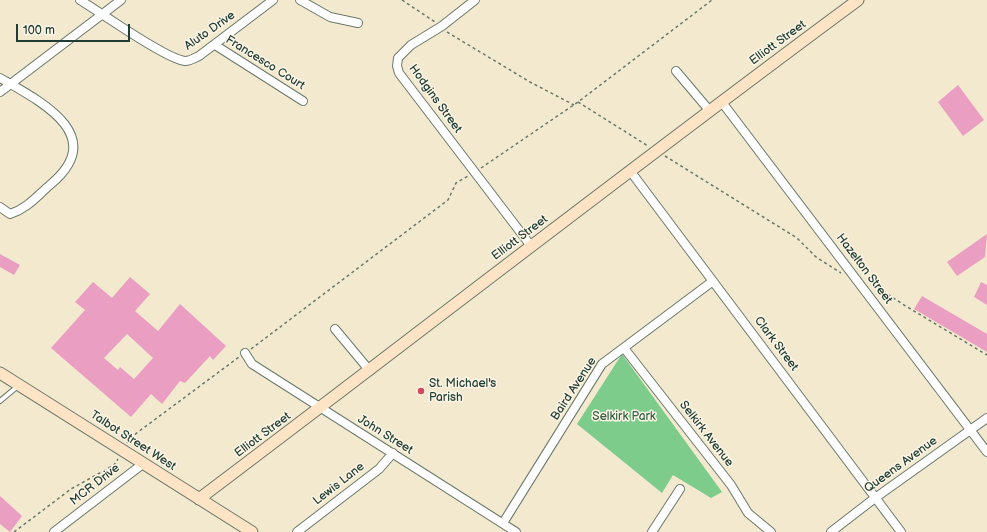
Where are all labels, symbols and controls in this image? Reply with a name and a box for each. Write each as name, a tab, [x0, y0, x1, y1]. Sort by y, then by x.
street label: Aluto Drive	[182, 8, 238, 54]
scale bar	[18, 16, 132, 42]
street label: Elliott Street	[747, 18, 809, 68]
text: 100 m	[23, 23, 55, 38]
street label: Francesco Court	[223, 33, 307, 93]
street label: Hodgins Street	[405, 62, 465, 136]
street label: Elliott Street	[489, 212, 551, 264]
street label: Hazelton Street	[833, 231, 895, 307]
street label: Clark Street	[751, 314, 801, 374]
street label: Baird Avenue	[548, 355, 600, 423]
place label: St. Michael's Parish	[429, 377, 496, 405]
marker: St. Michael's Parish	[416, 386, 426, 396]
street label: Selkirk Avenue	[676, 398, 736, 470]
street label: Talbot Street West	[88, 408, 178, 474]
street label: Elliott Street	[232, 409, 294, 461]
park label: Selkirk Park	[592, 410, 656, 424]
street label: John Street	[355, 412, 415, 458]
street label: Queens Avenue	[862, 434, 940, 496]
street label: Lewis Lane	[311, 460, 367, 508]
street label: MCR Drive	[67, 461, 123, 509]

